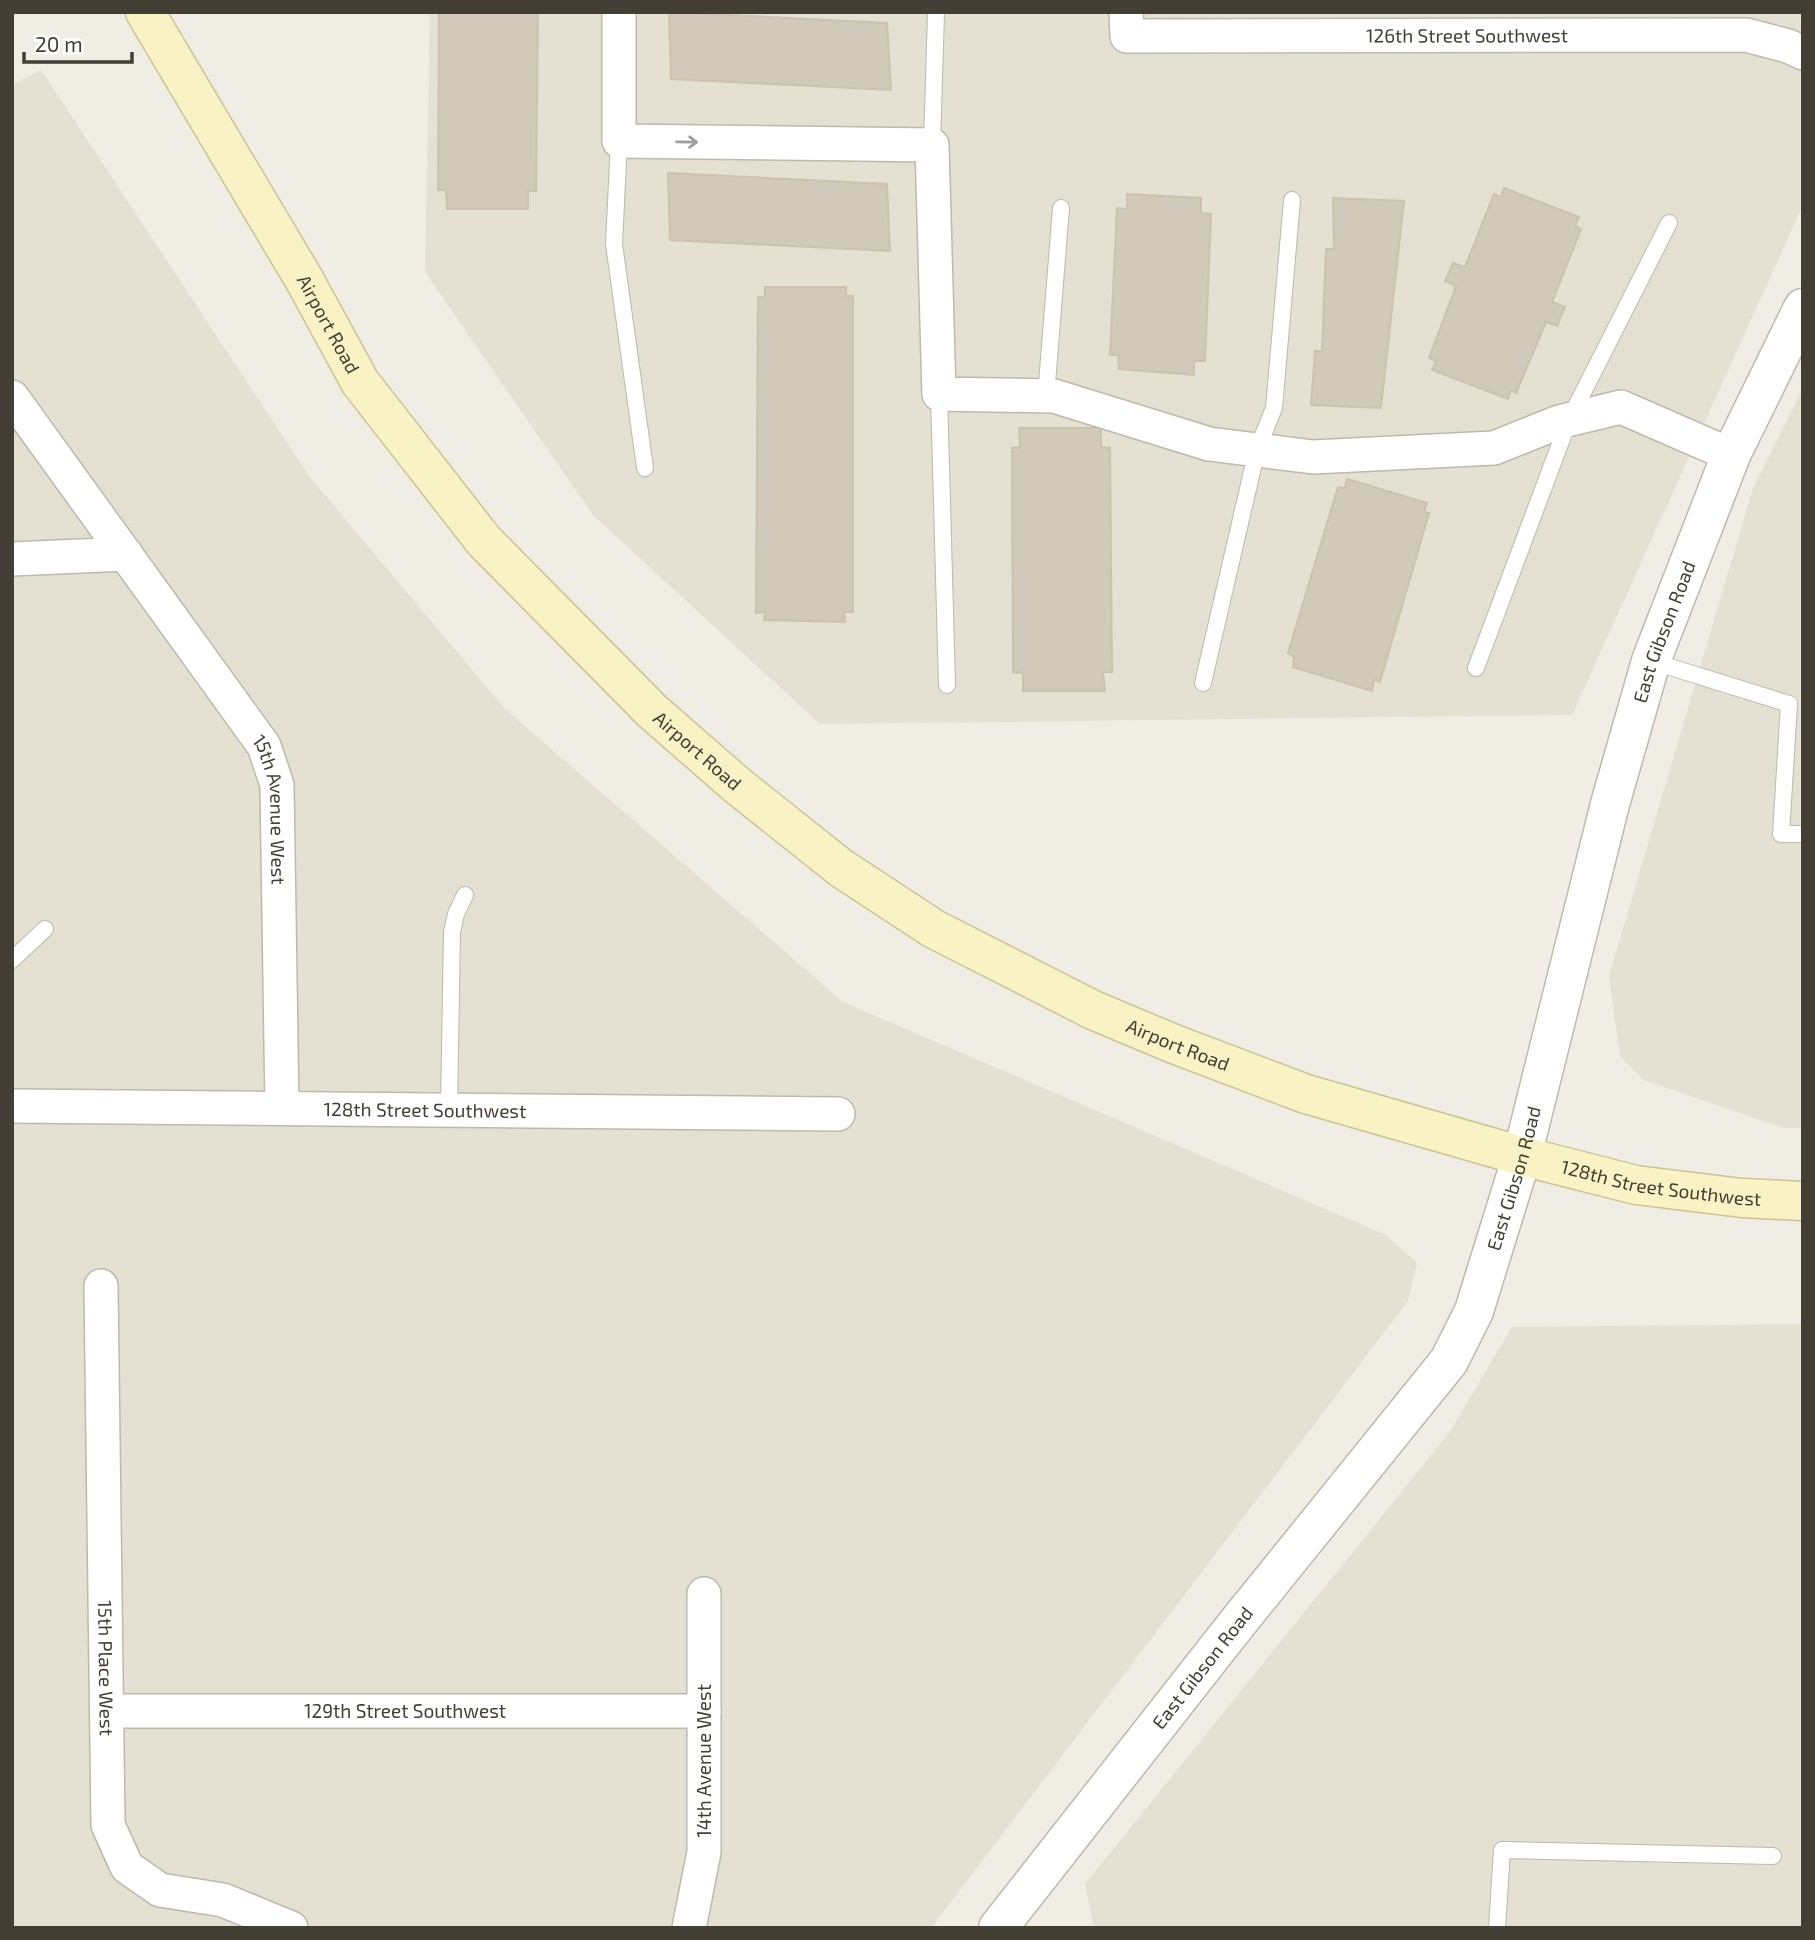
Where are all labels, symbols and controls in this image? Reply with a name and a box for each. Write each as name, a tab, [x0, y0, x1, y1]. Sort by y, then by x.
scale bar	[24, 21, 133, 65]
street label: 126th Street Southwest	[1366, 23, 1568, 47]
text: 20 m	[35, 31, 83, 56]
one-way arrow	[675, 135, 698, 148]
street label: Airport Road	[293, 270, 365, 377]
street label: East Gibson Road	[1628, 558, 1700, 705]
street label: Airport Road	[649, 706, 746, 795]
street label: 15th Avenue West	[248, 730, 291, 885]
street label: Airport Road	[1123, 1013, 1233, 1075]
street label: 128th Street Southwest	[324, 1097, 526, 1122]
street label: East Gibson Road	[1481, 1104, 1545, 1253]
street label: 128th Street Southwest	[1559, 1154, 1762, 1210]
street label: 15th Place West	[94, 1600, 119, 1736]
street label: East Gibson Road	[1147, 1602, 1257, 1733]
street label: 14th Avenue West	[692, 1684, 715, 1838]
street label: 129th Street Southwest	[304, 1699, 506, 1722]

